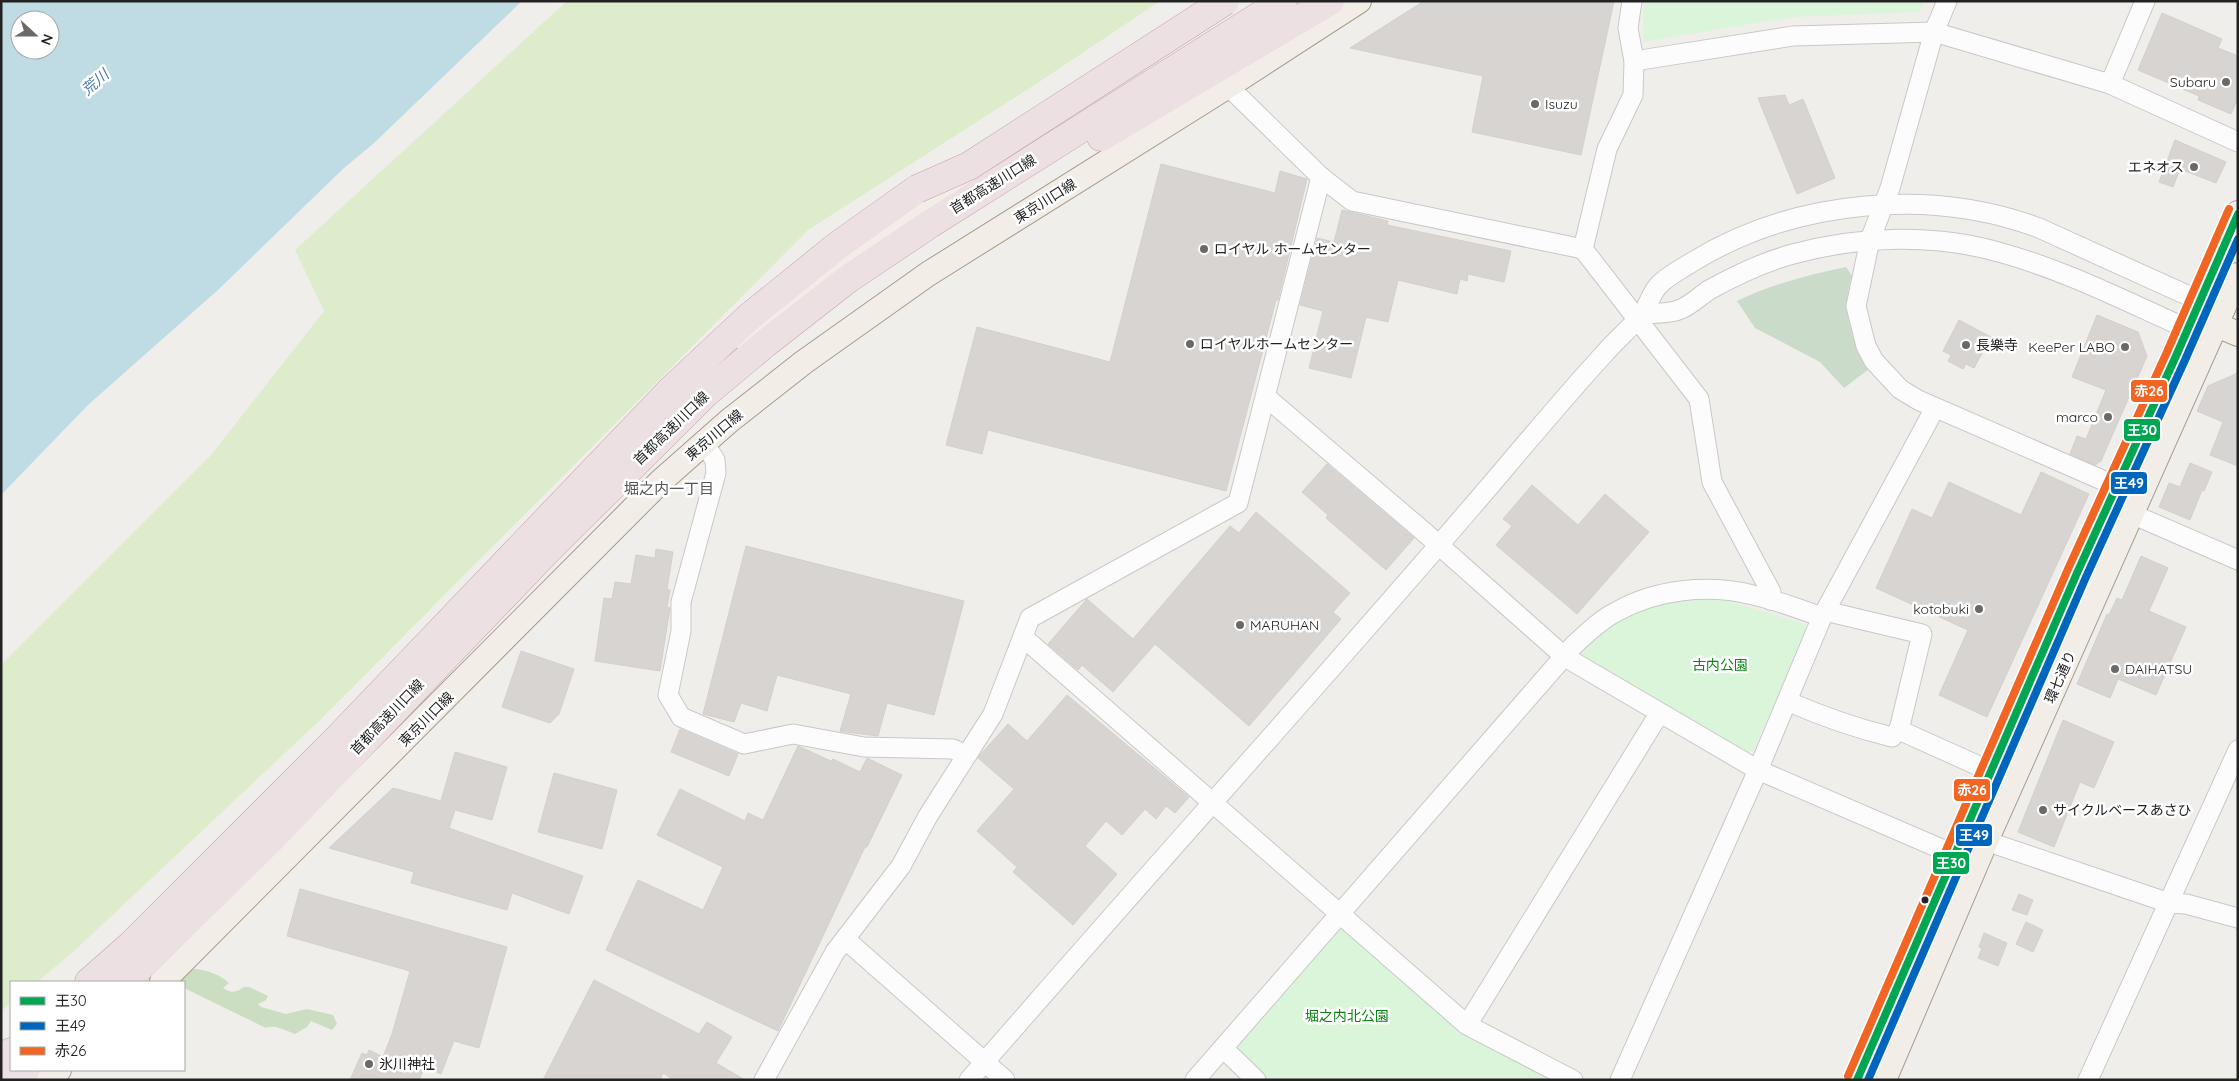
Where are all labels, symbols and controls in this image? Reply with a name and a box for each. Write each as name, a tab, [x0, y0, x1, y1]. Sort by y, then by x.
north arrow	[10, 10, 60, 60]
text: N	[37, 32, 57, 48]
water label: 荒川	[77, 64, 114, 99]
place label: Subaru	[2170, 73, 2216, 91]
marker: Subaru	[2220, 76, 2232, 88]
place label: Isuzu	[1545, 95, 1578, 113]
marker: Isuzu	[1529, 98, 1541, 110]
street label: 首都高速川口線	[947, 150, 1039, 218]
place label: エネオス	[2128, 158, 2184, 176]
marker: エネオス	[2188, 161, 2200, 173]
street label: 東京川口線	[1011, 175, 1079, 227]
place label: ロイヤル ホームセンター	[1214, 240, 1371, 258]
marker: ロイヤル ホームセンター	[1198, 243, 1210, 255]
place label: ロイヤルホームセンター	[1200, 335, 1353, 353]
place label: 長樂寺	[1976, 336, 2018, 354]
marker: ロイヤルホームセンター	[1184, 338, 1196, 350]
place label: KeePer LABO	[2028, 338, 2115, 356]
marker: 長樂寺	[1960, 339, 1972, 351]
marker: KeePer LABO	[2119, 341, 2131, 353]
line badge: 赤26	[2130, 379, 2168, 403]
text: 赤26	[2134, 382, 2164, 400]
street label: 首都高速川口線	[630, 387, 712, 469]
street label: 東京川口線	[681, 406, 747, 464]
place label: marco	[2056, 408, 2098, 426]
marker: marco	[2102, 411, 2114, 423]
line badge: 王30	[2123, 418, 2161, 442]
text: 王30	[2127, 421, 2157, 439]
line badge: 王49	[2110, 471, 2148, 495]
text: 王49	[2114, 474, 2144, 492]
district label: 堀之内一丁目	[624, 479, 714, 498]
place label: kotobuki	[1913, 600, 1969, 618]
marker: kotobuki	[1973, 603, 1985, 615]
place label: MARUHAN	[1250, 616, 1319, 634]
marker: MARUHAN	[1234, 619, 1246, 631]
street label: 環七通り	[2040, 648, 2080, 706]
park label: 古内公園	[1692, 656, 1748, 674]
place label: DAIHATSU	[2125, 660, 2192, 678]
marker: DAIHATSU	[2109, 663, 2121, 675]
street label: 首都高速川口線	[346, 676, 428, 758]
street label: 東京川口線	[395, 688, 457, 750]
line badge: 赤26	[1953, 778, 1991, 802]
text: 赤26	[1957, 781, 1987, 799]
place label: サイクルベースあさひ	[2053, 801, 2192, 819]
marker: サイクルベースあさひ	[2037, 804, 2049, 816]
line badge: 王49	[1955, 823, 1993, 847]
text: 王49	[1959, 826, 1989, 844]
line badge: 王30	[1932, 851, 1970, 875]
text: 王30	[1936, 854, 1966, 872]
unlabelled marker	[1920, 895, 1930, 905]
legend	[10, 981, 185, 1071]
text: 王30	[55, 991, 87, 1010]
park label: 堀之内北公園	[1305, 1007, 1389, 1025]
text: 王49	[55, 1016, 86, 1035]
text: 赤26	[55, 1041, 86, 1060]
place label: 氷川神社	[379, 1055, 435, 1073]
marker: 氷川神社	[363, 1058, 375, 1070]

